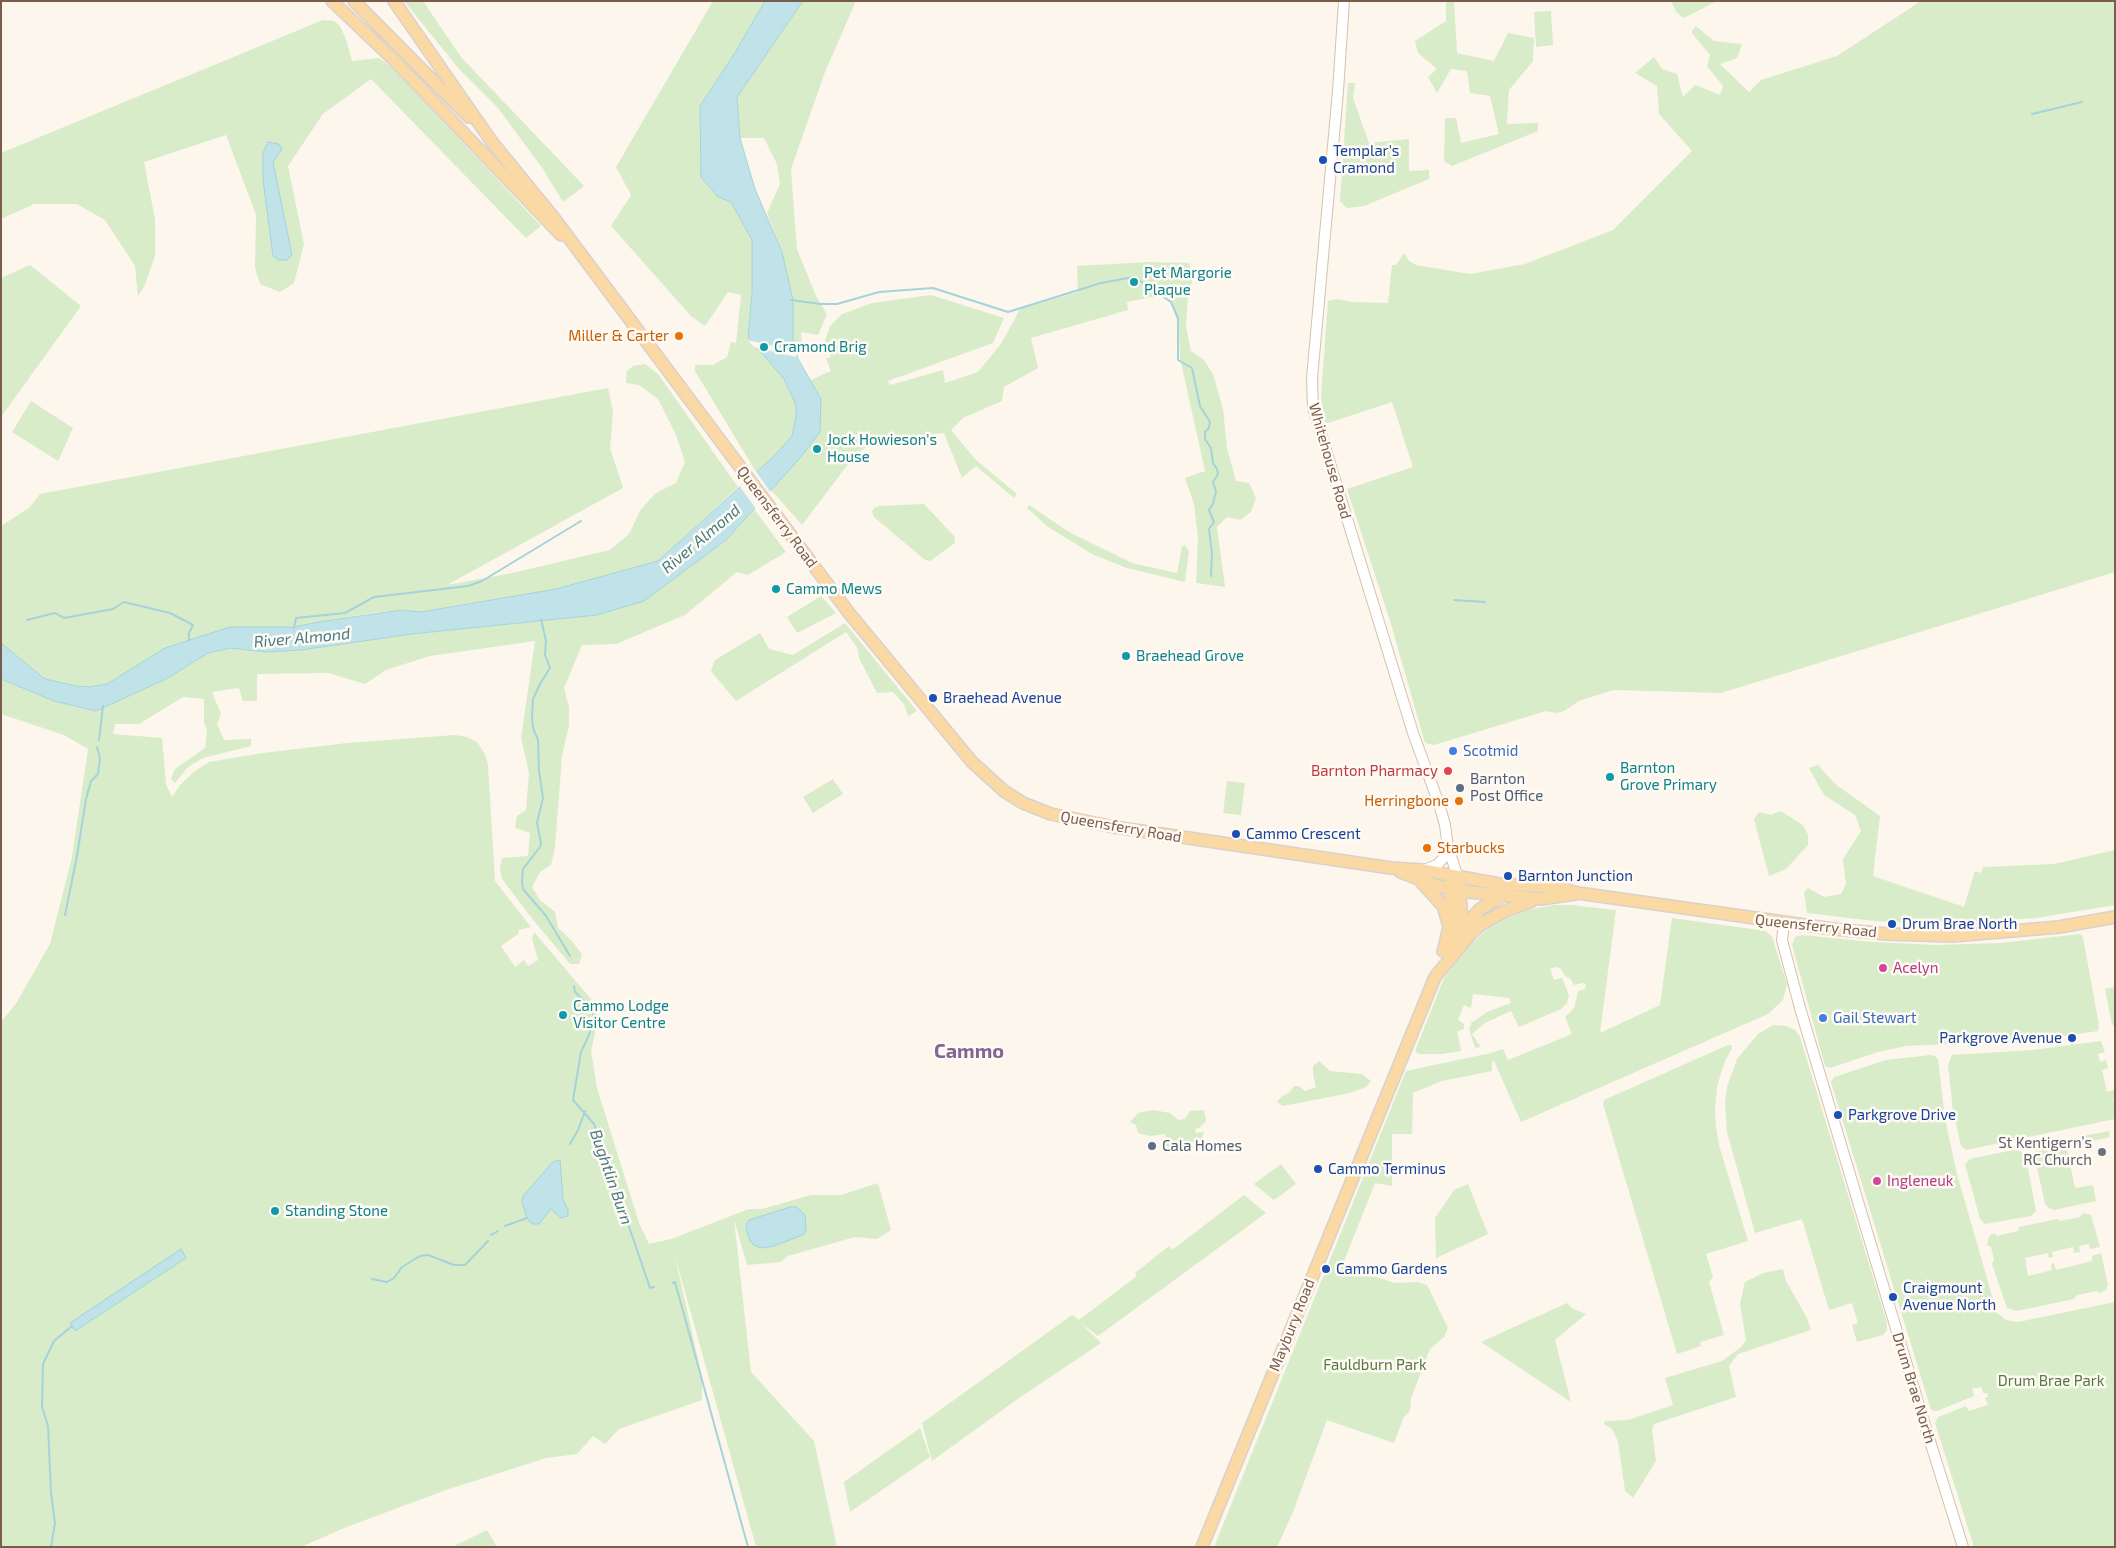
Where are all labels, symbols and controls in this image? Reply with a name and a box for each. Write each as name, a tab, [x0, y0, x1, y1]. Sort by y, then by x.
place label: Templar's Cramond	[1333, 142, 1399, 177]
marker: Templar's Cramond	[1317, 154, 1329, 166]
place label: Pet Margorie Plaque	[1144, 264, 1232, 299]
marker: Pet Margorie Plaque	[1128, 276, 1140, 288]
place label: Miller & Carter	[568, 327, 669, 345]
marker: Miller & Carter	[673, 330, 685, 342]
place label: Cramond Brig	[774, 338, 867, 356]
marker: Cramond Brig	[758, 341, 770, 353]
street label: Whitehouse Road	[1305, 401, 1355, 521]
place label: Jock Howieson's House	[827, 431, 937, 466]
marker: Jock Howieson's House	[811, 443, 823, 455]
street label: Queensferry Road	[733, 463, 821, 571]
water label: River Almond	[658, 501, 744, 577]
place label: Cammo Mews	[786, 580, 882, 598]
marker: Cammo Mews	[770, 583, 782, 595]
water label: River Almond	[253, 624, 351, 652]
place label: Braehead Grove	[1136, 647, 1244, 665]
marker: Braehead Grove	[1120, 650, 1132, 662]
place label: Braehead Avenue	[943, 689, 1062, 707]
marker: Braehead Avenue	[927, 692, 939, 704]
place label: Scotmid	[1463, 742, 1518, 760]
marker: Scotmid	[1447, 745, 1459, 757]
place label: Barnton Grove Primary	[1620, 759, 1717, 794]
place label: Barnton Pharmacy	[1311, 762, 1438, 780]
marker: Barnton Pharmacy	[1442, 765, 1454, 777]
place label: Barnton Post Office	[1470, 770, 1543, 805]
marker: Barnton Grove Primary	[1604, 771, 1616, 783]
marker: Barnton Post Office	[1454, 782, 1466, 794]
place label: Herringbone	[1364, 792, 1449, 810]
marker: Herringbone	[1453, 795, 1465, 807]
street label: Queensferry Road	[1059, 807, 1183, 847]
place label: Cammo Crescent	[1246, 825, 1361, 843]
marker: Cammo Crescent	[1230, 828, 1242, 840]
place label: Starbucks	[1437, 839, 1505, 857]
marker: Starbucks	[1421, 842, 1433, 854]
place label: Barnton Junction	[1518, 867, 1633, 885]
marker: Barnton Junction	[1502, 870, 1514, 882]
street label: Queensferry Road	[1754, 911, 1878, 941]
place label: Drum Brae North	[1902, 915, 2017, 933]
marker: Drum Brae North	[1886, 918, 1898, 930]
place label: Acelyn	[1893, 959, 1938, 977]
marker: Acelyn	[1877, 962, 1889, 974]
place label: Cammo Lodge Visitor Centre	[573, 997, 669, 1032]
marker: Cammo Lodge Visitor Centre	[557, 1009, 569, 1021]
place label: Gail Stewart	[1833, 1009, 1917, 1027]
marker: Gail Stewart	[1817, 1012, 1829, 1024]
place label: Parkgrove Avenue	[1939, 1029, 2062, 1047]
marker: Parkgrove Avenue	[2066, 1032, 2078, 1044]
district label: Cammo	[934, 1039, 1004, 1063]
place label: Parkgrove Drive	[1848, 1106, 1956, 1124]
marker: Parkgrove Drive	[1832, 1109, 1844, 1121]
water label: Bughtlin Burn	[586, 1127, 636, 1227]
place label: St Kentigern’s RC Church	[1998, 1134, 2092, 1169]
place label: Cala Homes	[1162, 1137, 1242, 1155]
marker: Cala Homes	[1146, 1140, 1158, 1152]
marker: St Kentigern’s RC Church	[2096, 1146, 2108, 1158]
place label: Cammo Terminus	[1328, 1160, 1446, 1178]
marker: Cammo Terminus	[1312, 1163, 1324, 1175]
place label: Ingleneuk	[1887, 1172, 1953, 1190]
marker: Ingleneuk	[1871, 1175, 1883, 1187]
place label: Standing Stone	[285, 1202, 388, 1220]
marker: Standing Stone	[269, 1205, 281, 1217]
place label: Cammo Gardens	[1336, 1260, 1447, 1278]
marker: Cammo Gardens	[1320, 1263, 1332, 1275]
street label: Maybury Road	[1265, 1276, 1319, 1374]
place label: Craigmount Avenue North	[1903, 1279, 1996, 1314]
marker: Craigmount Avenue North	[1887, 1291, 1899, 1303]
street label: Drum Brae North	[1889, 1330, 1939, 1446]
park label: Fauldburn Park	[1323, 1356, 1427, 1374]
park label: Drum Brae Park	[1998, 1372, 2104, 1390]

